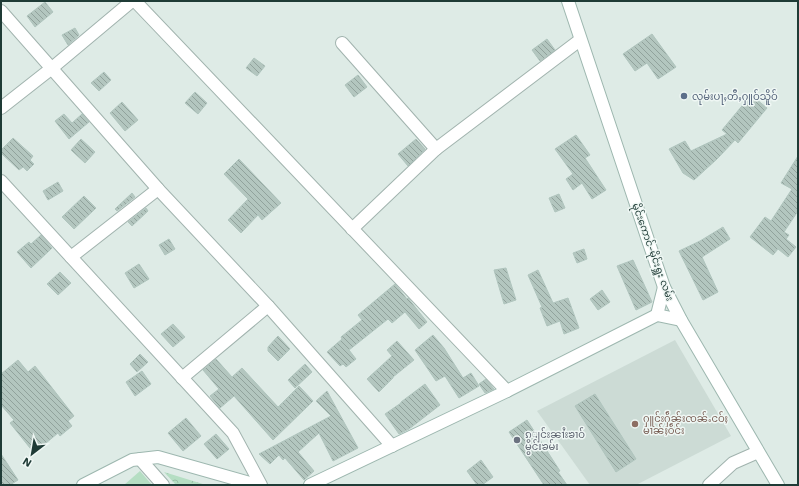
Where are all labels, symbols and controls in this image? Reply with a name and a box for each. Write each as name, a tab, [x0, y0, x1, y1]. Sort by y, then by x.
place label: လုမ်းပႃႇတီႇႁူဝ်သိူဝ်	[692, 89, 778, 105]
marker: လုမ်းပႃႇတီႇႁူဝ်သိူဝ်	[679, 91, 689, 101]
street label: မိုင်းကောင်-မိုင်းရှူး လမ်း	[627, 201, 678, 303]
place label: ႁူင်းႁဵၼ်းၸၼ်ႉငဝ်ႈ မၢၼ်ႈဝဵင်း	[643, 411, 728, 436]
marker: ႁူင်းႁဵၼ်းၸၼ်ႉငဝ်ႈ မၢၼ်ႈဝဵင်း	[630, 419, 640, 429]
place label: ၵွျင်းၼၢႆးၶၢဝ် မွင်းၶမ်း	[525, 427, 585, 455]
north arrow	[12, 434, 52, 474]
marker: ၵွျင်းၼၢႆးၶၢဝ် မွင်းၶမ်း	[512, 435, 522, 445]
text: N	[20, 454, 34, 470]

